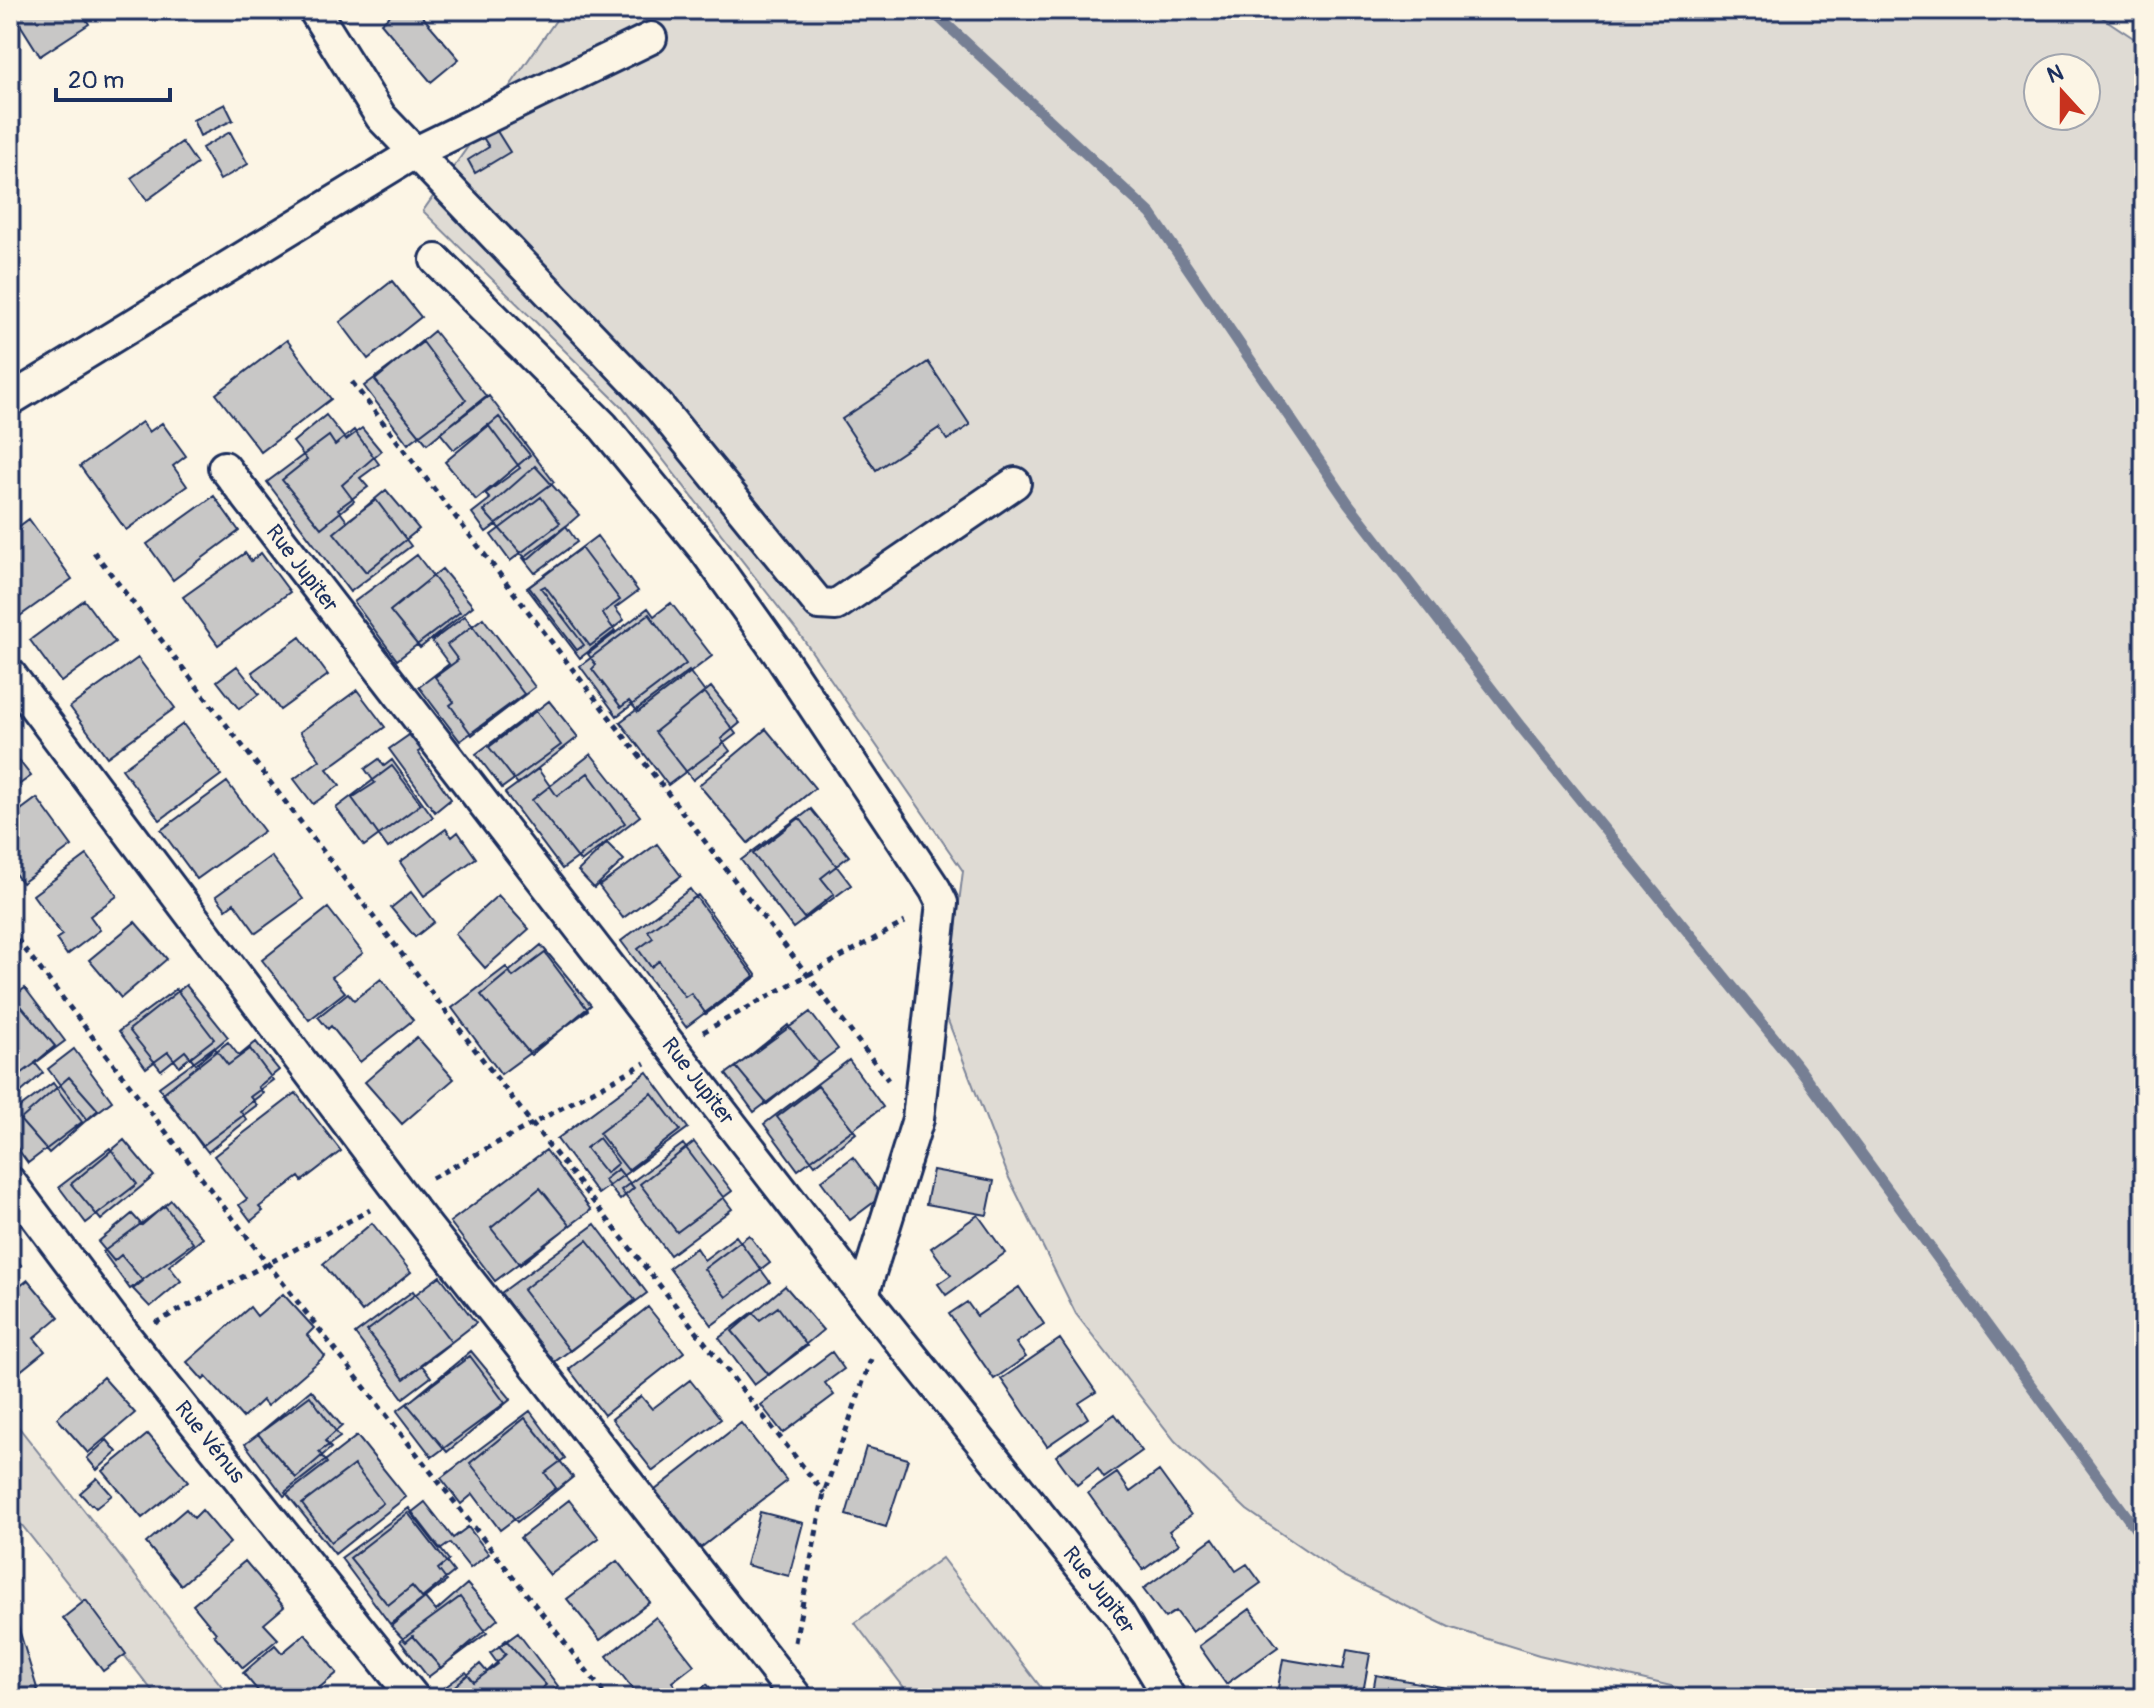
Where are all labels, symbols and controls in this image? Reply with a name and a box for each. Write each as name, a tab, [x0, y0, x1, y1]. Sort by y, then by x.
scale bar	[56, 52, 170, 102]
north arrow	[2022, 52, 2102, 132]
text: N	[2043, 58, 2067, 90]
text: 20 m	[68, 66, 124, 95]
street label: Rue Jupiter	[260, 519, 345, 618]
street label: Rue Jupiter	[656, 1032, 741, 1131]
street label: Rue Vénus	[168, 1395, 251, 1489]
street label: Rue Jupiter	[1056, 1541, 1142, 1639]

